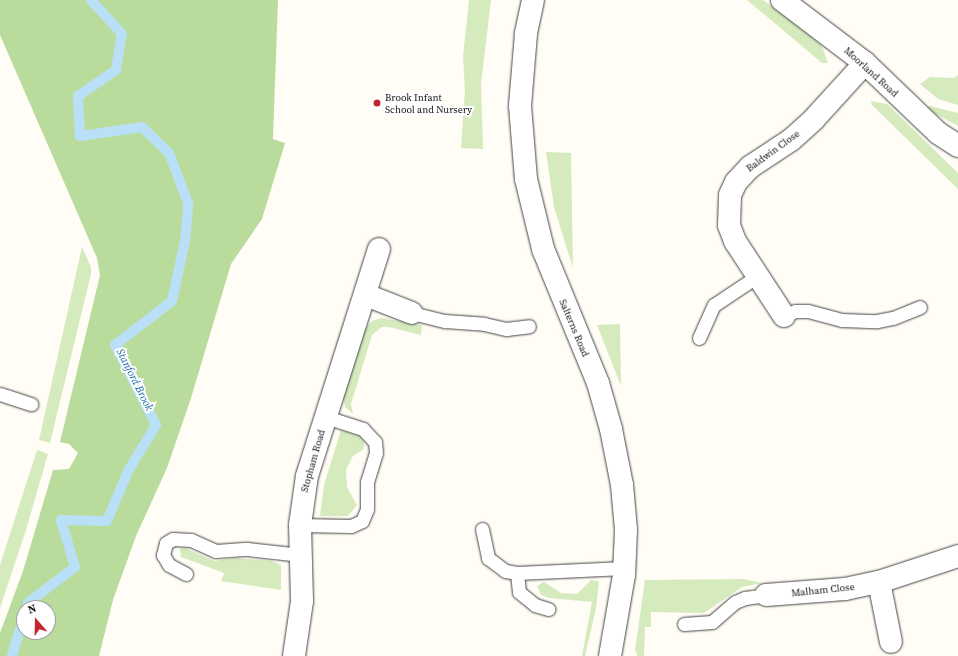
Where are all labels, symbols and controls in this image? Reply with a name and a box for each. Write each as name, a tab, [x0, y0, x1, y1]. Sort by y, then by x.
street label: Moorland Road	[842, 45, 900, 99]
place label: Brook Infant School and Nursery	[385, 91, 472, 114]
marker: Brook Infant School and Nursery	[372, 98, 382, 108]
street label: Baldwin Close	[744, 128, 802, 174]
street label: Salterns Road	[557, 298, 591, 358]
water label: Stanford Brook	[113, 347, 155, 413]
street label: Stopham Road	[298, 428, 328, 494]
street label: Malham Close	[791, 581, 855, 599]
north arrow	[16, 600, 56, 640]
text: N	[26, 601, 38, 618]

